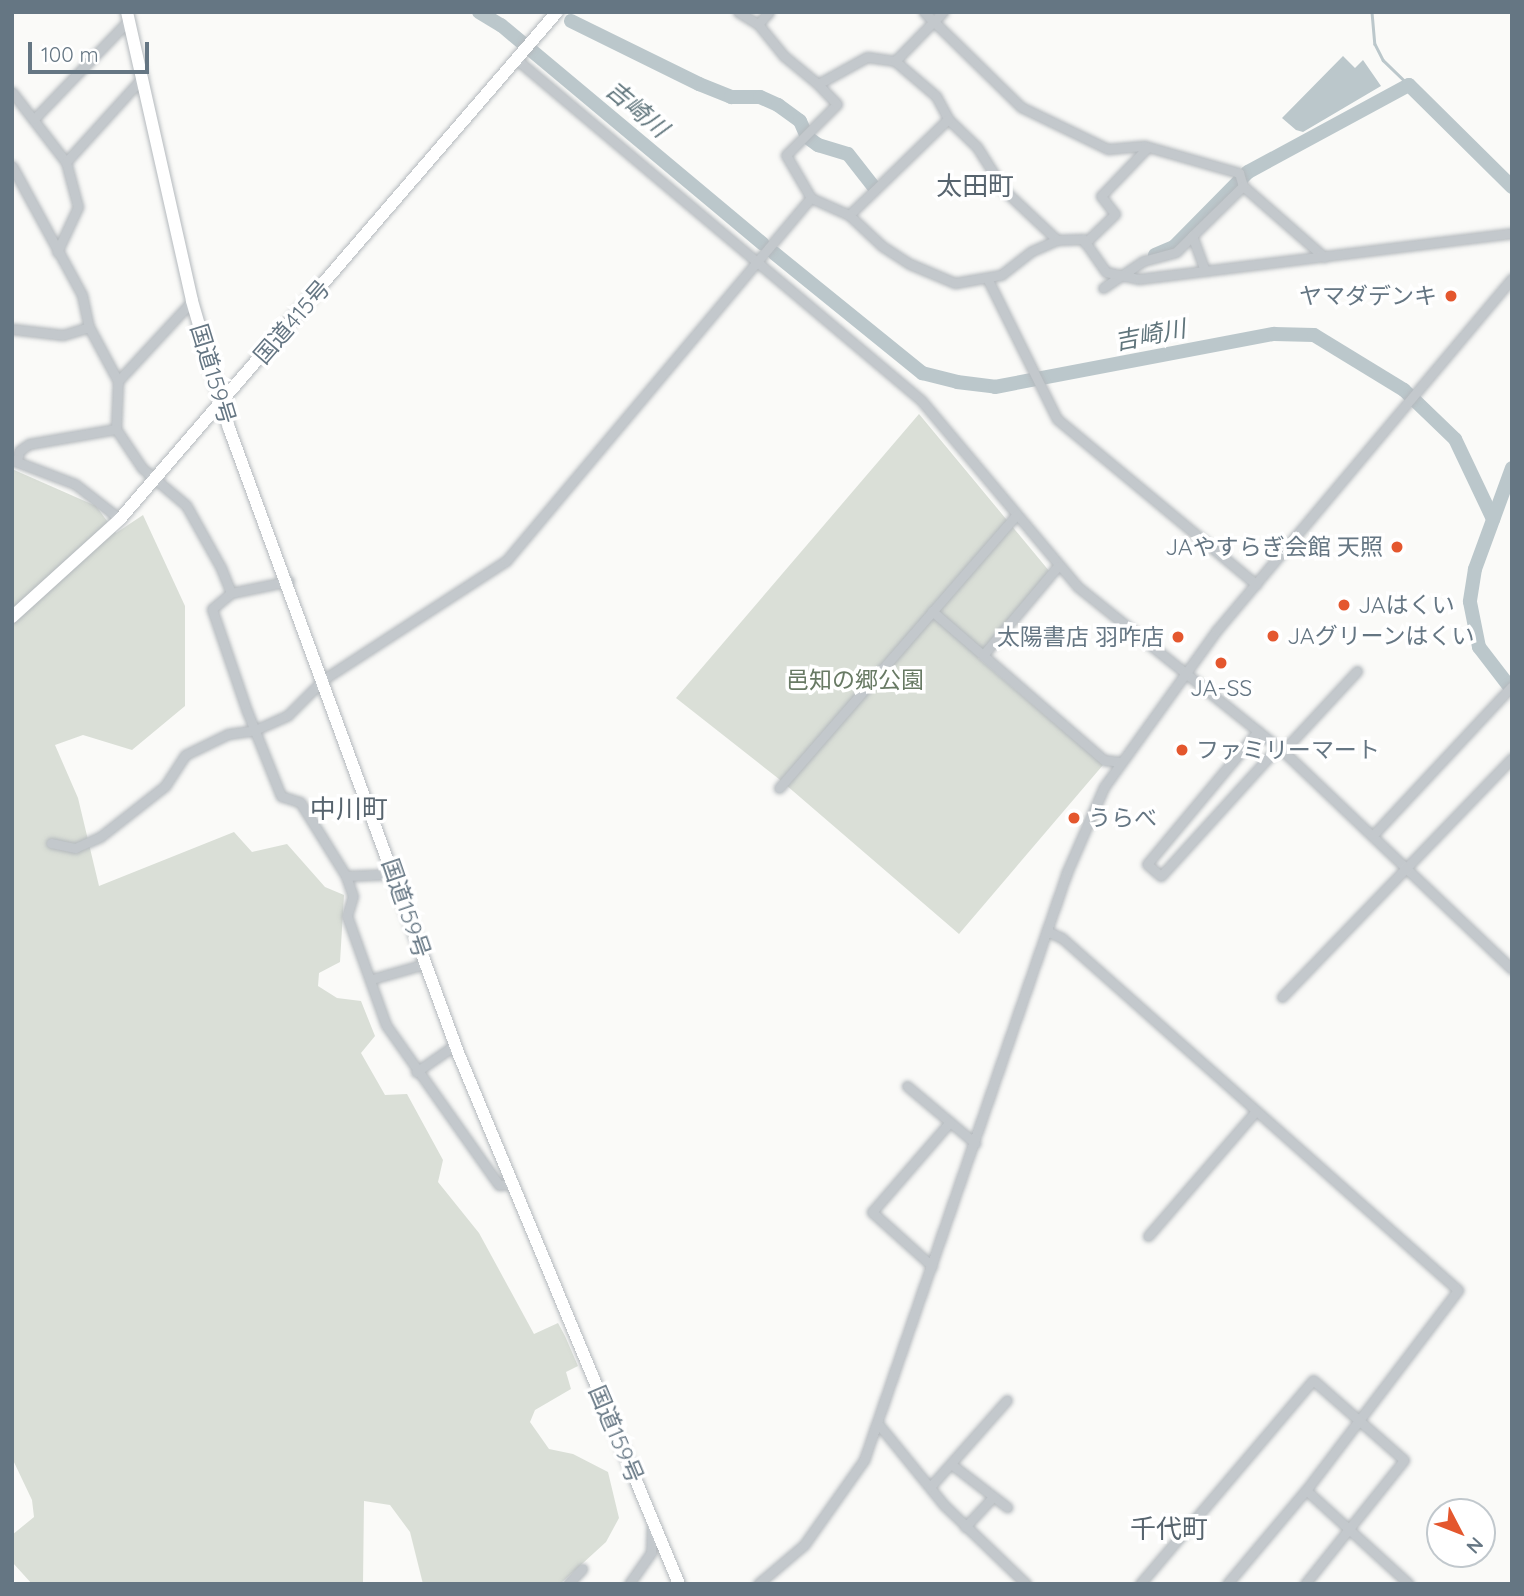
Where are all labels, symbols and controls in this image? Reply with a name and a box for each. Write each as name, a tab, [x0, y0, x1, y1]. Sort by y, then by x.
scale bar	[32, 28, 152, 72]
text: 100 m	[41, 41, 99, 67]
water label: 吉崎川	[600, 75, 674, 143]
district label: 太田町	[936, 170, 1014, 202]
street label: 国道415号	[248, 274, 336, 370]
place label: ヤマダデンキ	[1299, 282, 1437, 310]
marker: ヤマダデンキ	[1443, 288, 1459, 304]
water label: 吉崎川	[1112, 314, 1188, 356]
street label: 国道159号	[185, 321, 241, 427]
place label: JAやすらぎ会館 天照	[1165, 533, 1383, 561]
marker: JAやすらぎ会館 天照	[1389, 539, 1405, 555]
place label: JAはくい	[1358, 591, 1455, 619]
marker: JAはくい	[1336, 597, 1352, 613]
place label: JAグリーンはくい	[1287, 622, 1476, 650]
place label: 太陽書店 羽咋店	[997, 623, 1164, 651]
marker: JAグリーンはくい	[1265, 628, 1281, 644]
marker: 太陽書店 羽咋店	[1170, 629, 1186, 645]
marker: JA-SS	[1213, 655, 1229, 671]
park label: 邑知の郷公園	[786, 666, 924, 694]
place label: JA-SS	[1190, 674, 1252, 702]
place label: ファミリーマート	[1196, 736, 1380, 764]
marker: ファミリーマート	[1174, 742, 1190, 758]
district label: 中川町	[310, 793, 388, 825]
place label: うらべ	[1088, 804, 1157, 832]
marker: うらべ	[1066, 810, 1082, 826]
street label: 国道159号	[376, 855, 436, 961]
street label: 国道159号	[583, 1381, 649, 1487]
north arrow	[1426, 1498, 1496, 1568]
district label: 千代町	[1130, 1513, 1208, 1545]
text: N	[1462, 1532, 1489, 1559]

